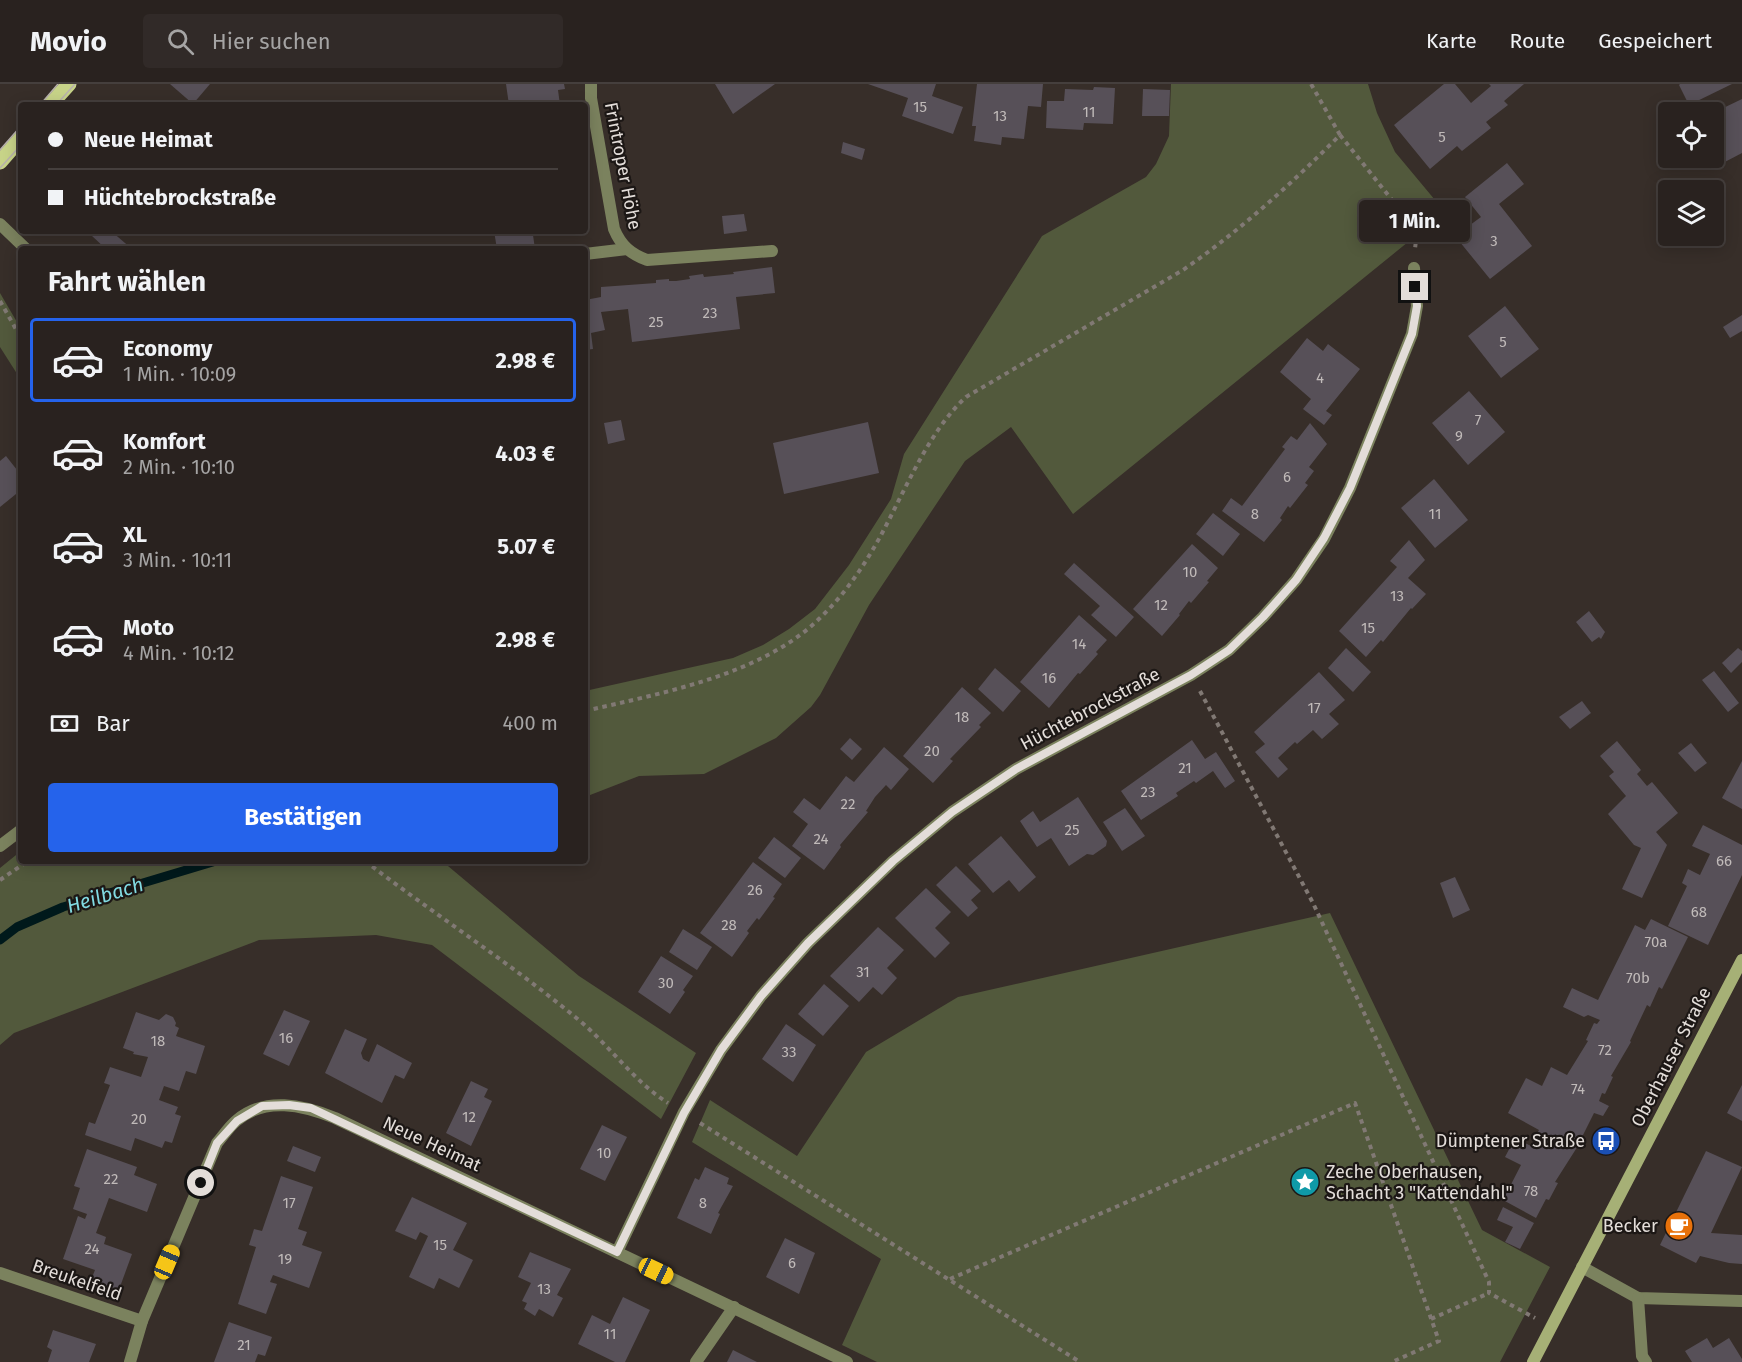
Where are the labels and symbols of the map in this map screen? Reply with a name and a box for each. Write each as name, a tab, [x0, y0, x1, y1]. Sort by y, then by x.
house number: 15	[913, 98, 927, 116]
street label: Frintroper Höhe	[600, 100, 646, 232]
house number: 11	[1083, 103, 1095, 121]
house number: 13	[993, 107, 1007, 125]
house number: 5	[1438, 128, 1446, 146]
callout: 1 Min.	[1360, 200, 1470, 242]
house number: 3	[1490, 232, 1498, 250]
route end	[1401, 273, 1428, 300]
house number: 23	[703, 304, 717, 322]
house number: 25	[649, 313, 663, 331]
house number: 5	[1499, 333, 1507, 351]
house number: 4	[1316, 369, 1324, 387]
house number: 7	[1475, 411, 1482, 429]
house number: 9	[1455, 427, 1463, 445]
house number: 6	[1283, 468, 1291, 486]
house number: 8	[1251, 505, 1259, 523]
house number: 11	[1429, 505, 1441, 523]
house number: 10	[1183, 563, 1197, 581]
house number: 13	[1390, 587, 1404, 605]
house number: 12	[1154, 596, 1168, 614]
house number: 15	[1361, 619, 1375, 637]
house number: 14	[1072, 635, 1086, 653]
street label: Hüchtebrockstraße	[1017, 663, 1163, 755]
house number: 16	[1042, 669, 1056, 687]
house number: 17	[1307, 699, 1321, 717]
house number: 18	[955, 708, 969, 726]
house number: 20	[924, 742, 940, 760]
house number: 21	[1178, 759, 1192, 777]
house number: 23	[1141, 783, 1155, 801]
house number: 22	[841, 795, 855, 813]
house number: 25	[1065, 821, 1079, 839]
house number: 24	[813, 830, 829, 848]
house number: 66	[1716, 852, 1732, 870]
water label: Heilbach	[64, 872, 146, 918]
house number: 26	[747, 881, 763, 899]
house number: 68	[1691, 903, 1707, 921]
house number: 28	[721, 916, 737, 934]
house number: 70a	[1644, 933, 1668, 951]
house number: 31	[856, 963, 870, 981]
house number: 70b	[1626, 969, 1650, 987]
house number: 30	[658, 974, 674, 992]
street label: Oberhauser Straße	[1626, 984, 1716, 1130]
house number: 16	[279, 1029, 293, 1047]
house number: 18	[151, 1032, 165, 1050]
house number: 72	[1598, 1041, 1612, 1059]
house number: 33	[782, 1043, 796, 1061]
house number: 74	[1571, 1080, 1585, 1098]
house number: 12	[462, 1108, 476, 1126]
house number: 20	[131, 1110, 147, 1128]
street label: Neue Heimat	[379, 1112, 485, 1177]
bus stop icon: Dümptener Straße	[1590, 1125, 1622, 1157]
place label: Dümptener Straße	[1436, 1130, 1585, 1152]
house number: 10	[597, 1144, 611, 1162]
place label: Zeche Oberhausen, Schacht 3 "Kattendahl"	[1326, 1161, 1513, 1204]
place icon: Zeche Oberhausen, Schacht 3 "Kattendahl"	[1289, 1166, 1321, 1198]
route start	[187, 1169, 214, 1196]
house number: 22	[104, 1170, 118, 1188]
house number: 78	[1524, 1182, 1538, 1200]
house number: 17	[282, 1194, 296, 1212]
house number: 8	[699, 1194, 707, 1212]
cafe icon: Becker	[1663, 1210, 1695, 1242]
place label: Becker	[1603, 1215, 1658, 1237]
house number: 15	[433, 1236, 447, 1254]
house number: 24	[84, 1240, 100, 1258]
car	[152, 1242, 182, 1282]
house number: 19	[278, 1250, 292, 1268]
street label: Breukelfeld	[29, 1254, 125, 1306]
house number: 6	[788, 1254, 796, 1272]
car	[636, 1255, 676, 1287]
house number: 13	[537, 1280, 551, 1298]
house number: 11	[604, 1325, 616, 1343]
house number: 21	[237, 1336, 251, 1354]

